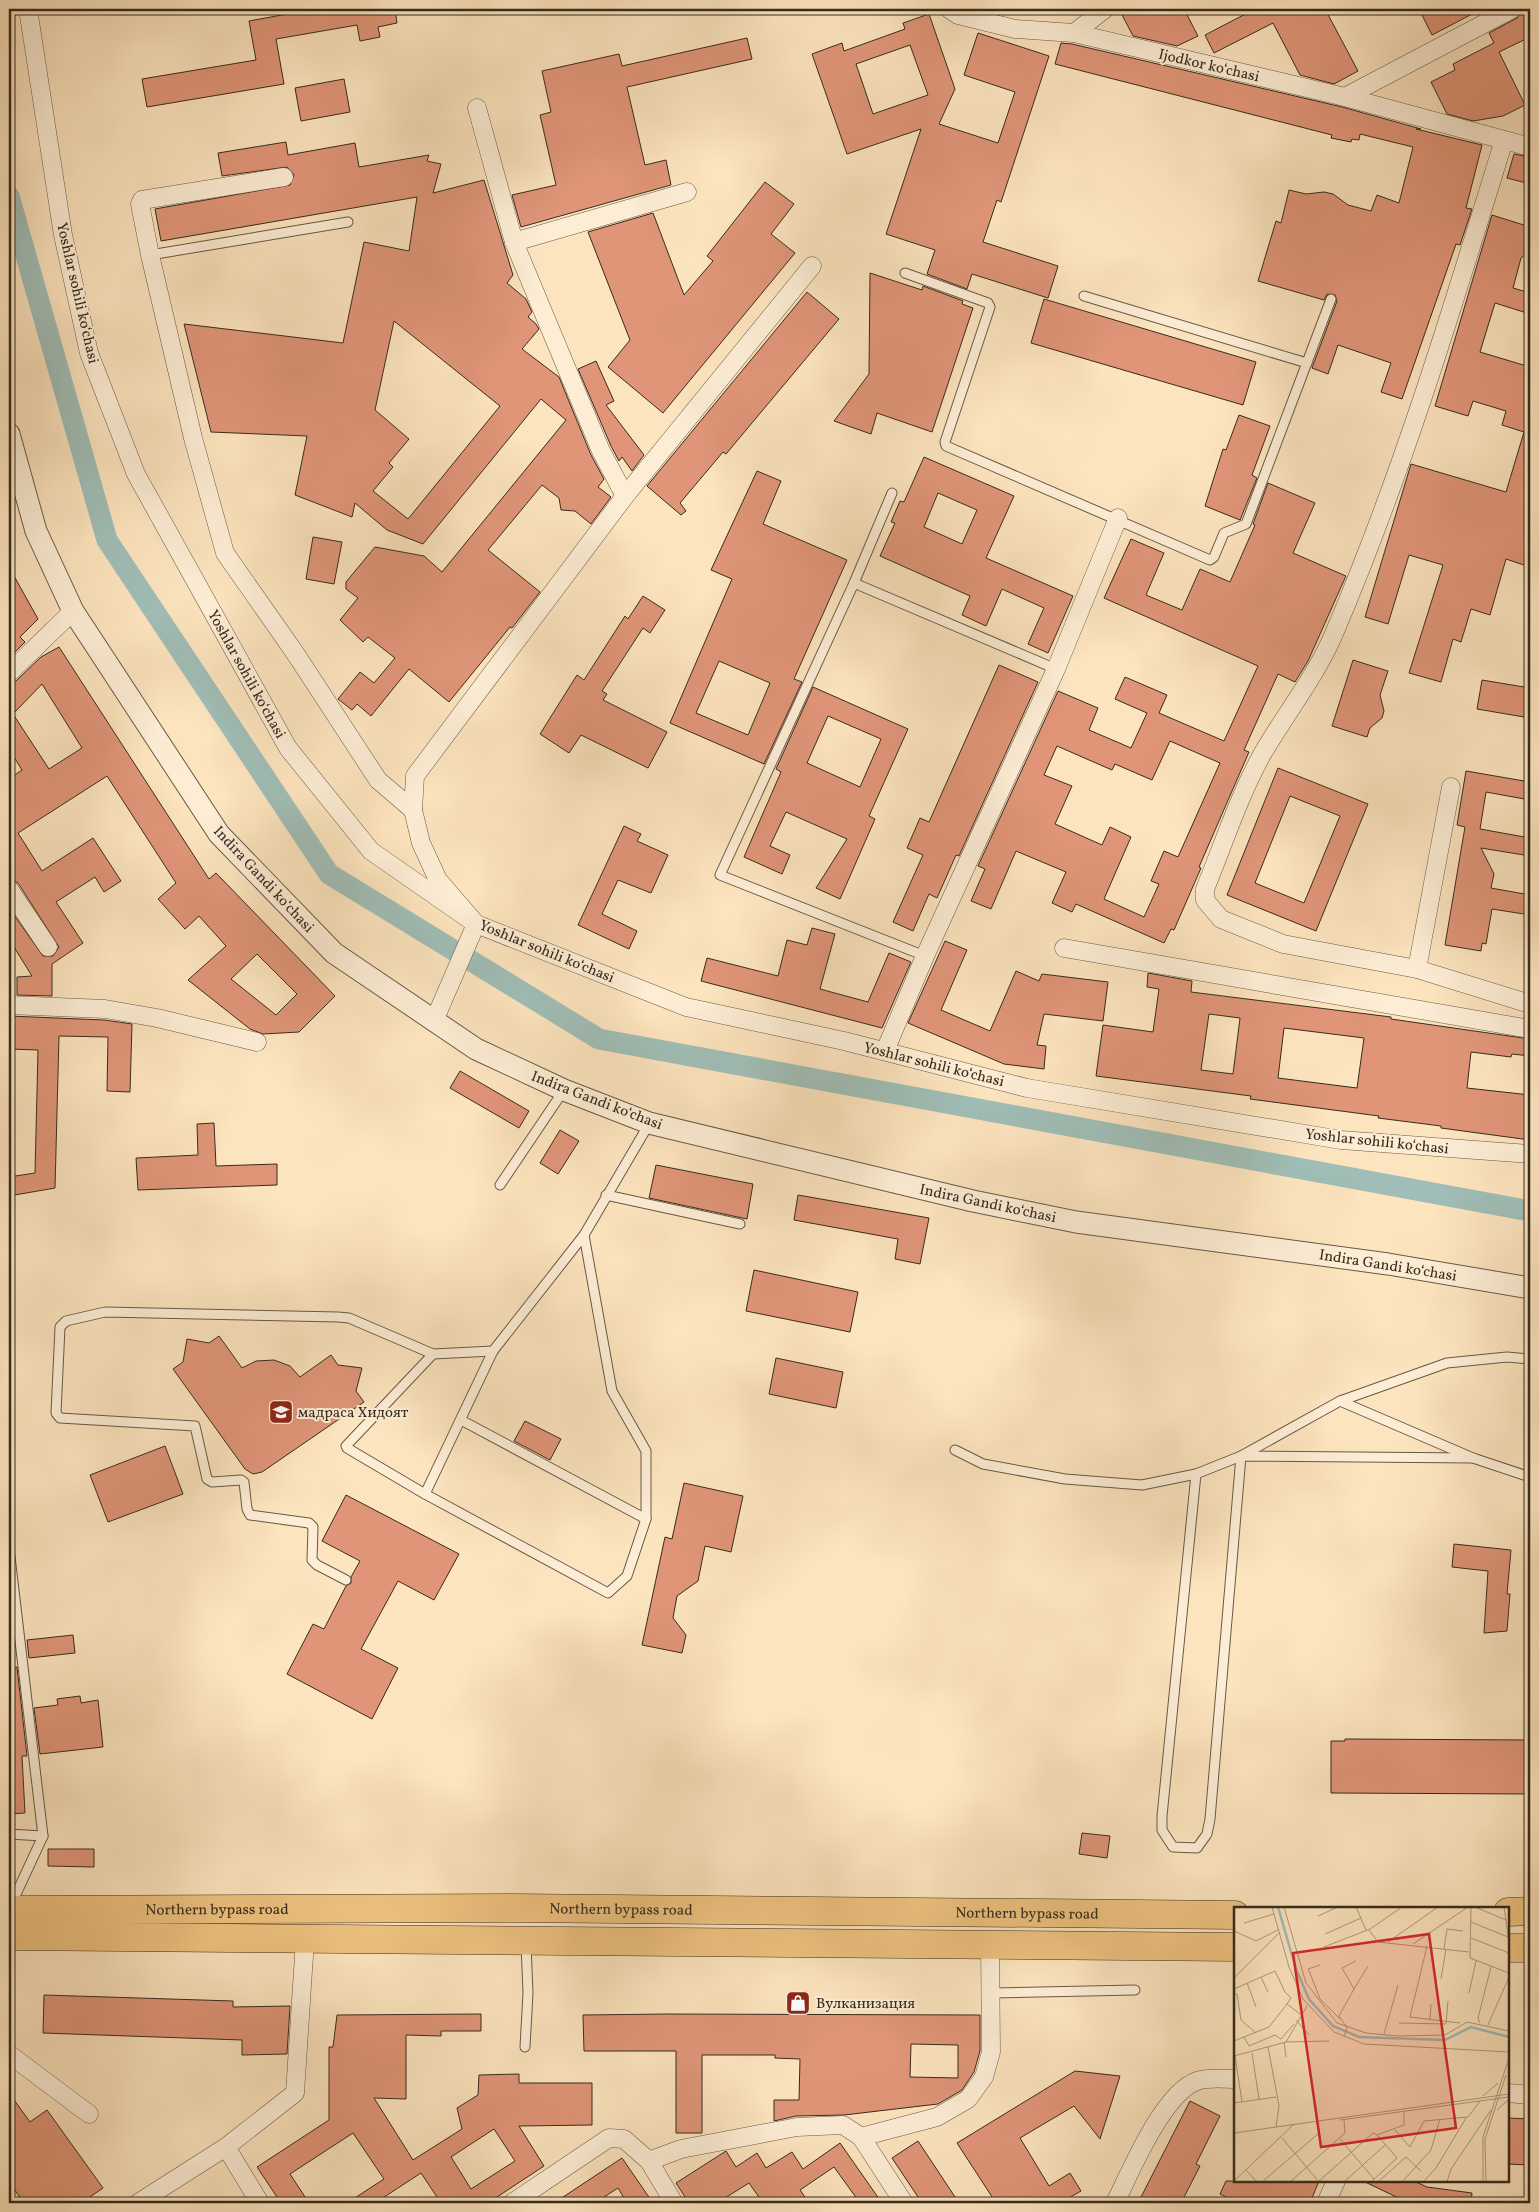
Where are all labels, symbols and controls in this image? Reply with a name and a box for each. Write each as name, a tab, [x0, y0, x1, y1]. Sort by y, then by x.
street label: Ijodkor koʻchasi	[1156, 45, 1261, 88]
street label: Yoshlar sohili koʻchasi	[50, 221, 103, 366]
street label: Yoshlar sohili koʻchasi	[202, 607, 290, 743]
street label: Indira Gandi koʻchasi	[208, 822, 318, 938]
street label: Yoshlar sohili koʻchasi	[476, 916, 617, 989]
street label: Yoshlar sohili koʻchasi	[861, 1038, 1006, 1093]
street label: Indira Gandi koʻchasi	[528, 1067, 665, 1136]
street label: Yoshlar sohili koʻchasi	[1304, 1125, 1450, 1160]
street label: Indira Gandi koʻchasi	[917, 1180, 1058, 1229]
street label: Indira Gandi koʻchasi	[1317, 1245, 1458, 1288]
school or university icon: мадраса Хидоят	[268, 1399, 294, 1425]
place label: мадраса Хидоят	[298, 1403, 409, 1424]
street label: Northern bypass road	[549, 1899, 693, 1922]
street label: Northern bypass road	[145, 1900, 289, 1921]
street label: Northern bypass road	[955, 1903, 1099, 1926]
inset map	[1234, 1907, 1509, 2182]
shop icon: Вулканизация	[785, 1990, 811, 2016]
place label: Вулканизация	[816, 1994, 915, 2015]

